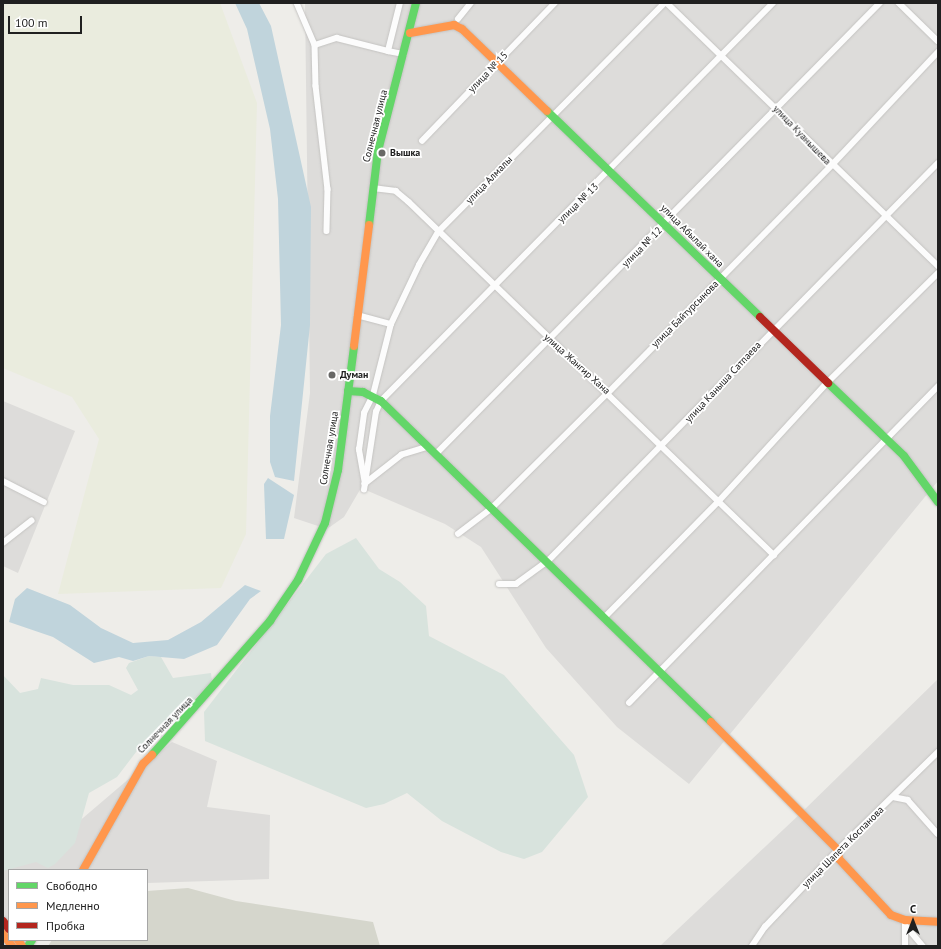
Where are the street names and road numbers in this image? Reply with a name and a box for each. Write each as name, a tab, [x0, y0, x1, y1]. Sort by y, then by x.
street label: улица № 15	[466, 49, 510, 95]
street label: Солнечная улица	[360, 89, 390, 163]
street label: улица Куанышева	[771, 103, 833, 167]
street label: улица Алмалы	[463, 154, 515, 206]
street label: улица № 13	[555, 181, 601, 225]
street label: улица Абылай хана	[658, 202, 726, 270]
street label: улица № 12	[619, 224, 665, 270]
street label: улица Байтурсынова	[649, 278, 721, 350]
street label: улица Жангир Хана	[541, 331, 613, 397]
street label: улица Каныша Сатпаева	[682, 339, 764, 425]
street label: Солнечная улица	[317, 410, 341, 486]
street label: Солнечная улица	[135, 694, 195, 756]
street label: улица Шапета Коспанова	[800, 804, 886, 890]

